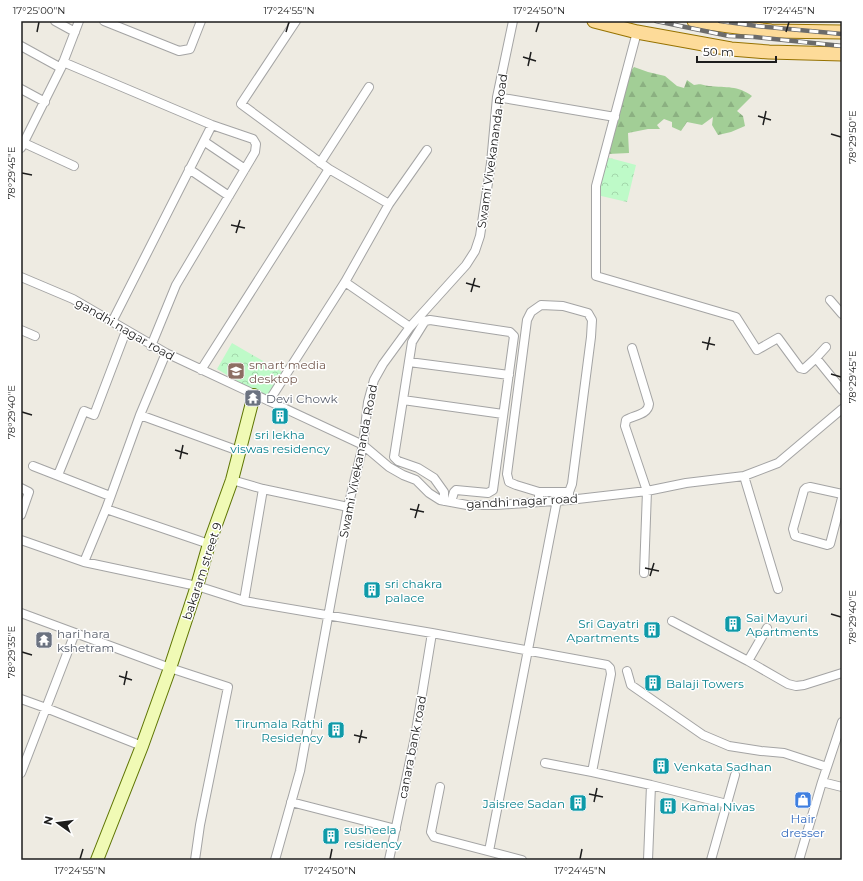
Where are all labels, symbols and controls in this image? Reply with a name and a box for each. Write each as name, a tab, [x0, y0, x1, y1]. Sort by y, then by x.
text: 17°25'00"N	[13, 4, 65, 17]
text: 17°24'55"N	[263, 4, 315, 17]
text: 17°24'50"N	[513, 4, 565, 17]
text: 17°24'45"N	[763, 4, 815, 17]
scale bar	[697, 38, 776, 64]
text: 50 m	[703, 44, 734, 59]
street label: Swami Vivekananda Road	[474, 73, 510, 229]
text: 78°29'50"E	[846, 110, 859, 164]
text: 78°29'45"E	[5, 146, 18, 199]
street label: gandhi nagar road	[73, 295, 177, 363]
text: 78°29'45"E	[846, 350, 859, 403]
place label: smart media desktop	[249, 357, 326, 386]
school or university icon: smart media desktop	[226, 361, 246, 381]
street label: Swami Vivekananda Road	[336, 383, 380, 539]
text: 78°29'40"E	[5, 385, 18, 439]
temple icon: Devi Chowk	[243, 388, 263, 408]
place label: Devi Chowk	[266, 391, 338, 406]
building icon: sri lekha viswas residency	[270, 406, 290, 426]
place label: sri lekha viswas residency	[230, 427, 330, 456]
street label: gandhi nagar road	[466, 491, 578, 511]
street label: bakaram street 9	[179, 520, 225, 622]
place label: sri chakra palace	[385, 576, 442, 605]
building icon: sri chakra palace	[362, 580, 382, 600]
text: 78°29'40"E	[846, 590, 859, 644]
place label: Sai Mayuri Apartments	[746, 610, 819, 639]
building icon: Sai Mayuri Apartments	[723, 614, 743, 634]
place label: Sri Gayatri Apartments	[567, 616, 639, 645]
building icon: Sri Gayatri Apartments	[642, 620, 662, 640]
text: 78°29'35"E	[5, 626, 18, 678]
place label: hari hara kshetram	[57, 626, 114, 655]
temple icon: hari hara kshetram	[34, 630, 54, 650]
building icon: Balaji Towers	[643, 673, 663, 693]
place label: Balaji Towers	[666, 676, 744, 691]
street label: canara bank road	[395, 694, 429, 800]
place label: Tirumala Rathi Residency	[235, 716, 323, 745]
building icon: Tirumala Rathi Residency	[326, 720, 346, 740]
building icon: Venkata Sadhan	[651, 756, 671, 776]
place label: Venkata Sadhan	[674, 759, 772, 774]
shop icon: Hair dresser	[793, 790, 813, 810]
building icon: Jaisree Sadan	[568, 793, 588, 813]
place label: Jaisree Sadan	[482, 796, 565, 811]
building icon: Kamal Nivas	[658, 796, 678, 816]
place label: Kamal Nivas	[681, 799, 755, 814]
north arrow	[38, 803, 78, 843]
place label: Hair dresser	[781, 811, 825, 840]
text: N	[40, 815, 56, 827]
place label: susheela residency	[344, 822, 402, 851]
building icon: susheela residency	[321, 826, 341, 846]
text: 17°24'55"N	[54, 864, 106, 877]
text: 17°24'50"N	[304, 864, 356, 877]
text: 17°24'45"N	[554, 864, 606, 877]

